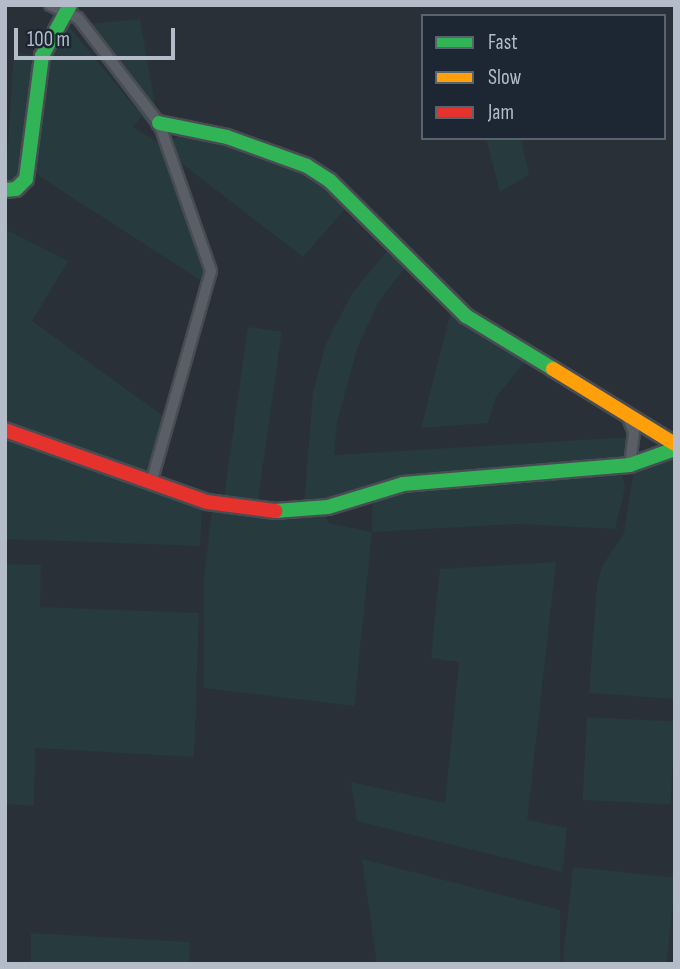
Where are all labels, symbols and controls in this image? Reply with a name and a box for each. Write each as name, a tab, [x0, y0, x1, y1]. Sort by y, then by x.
scale bar	[18, 14, 178, 58]
legend	[421, 14, 666, 140]
text: 100 m	[27, 27, 70, 52]
text: Fast	[488, 30, 518, 55]
text: Slow	[488, 65, 521, 90]
text: Jam	[488, 100, 514, 125]

